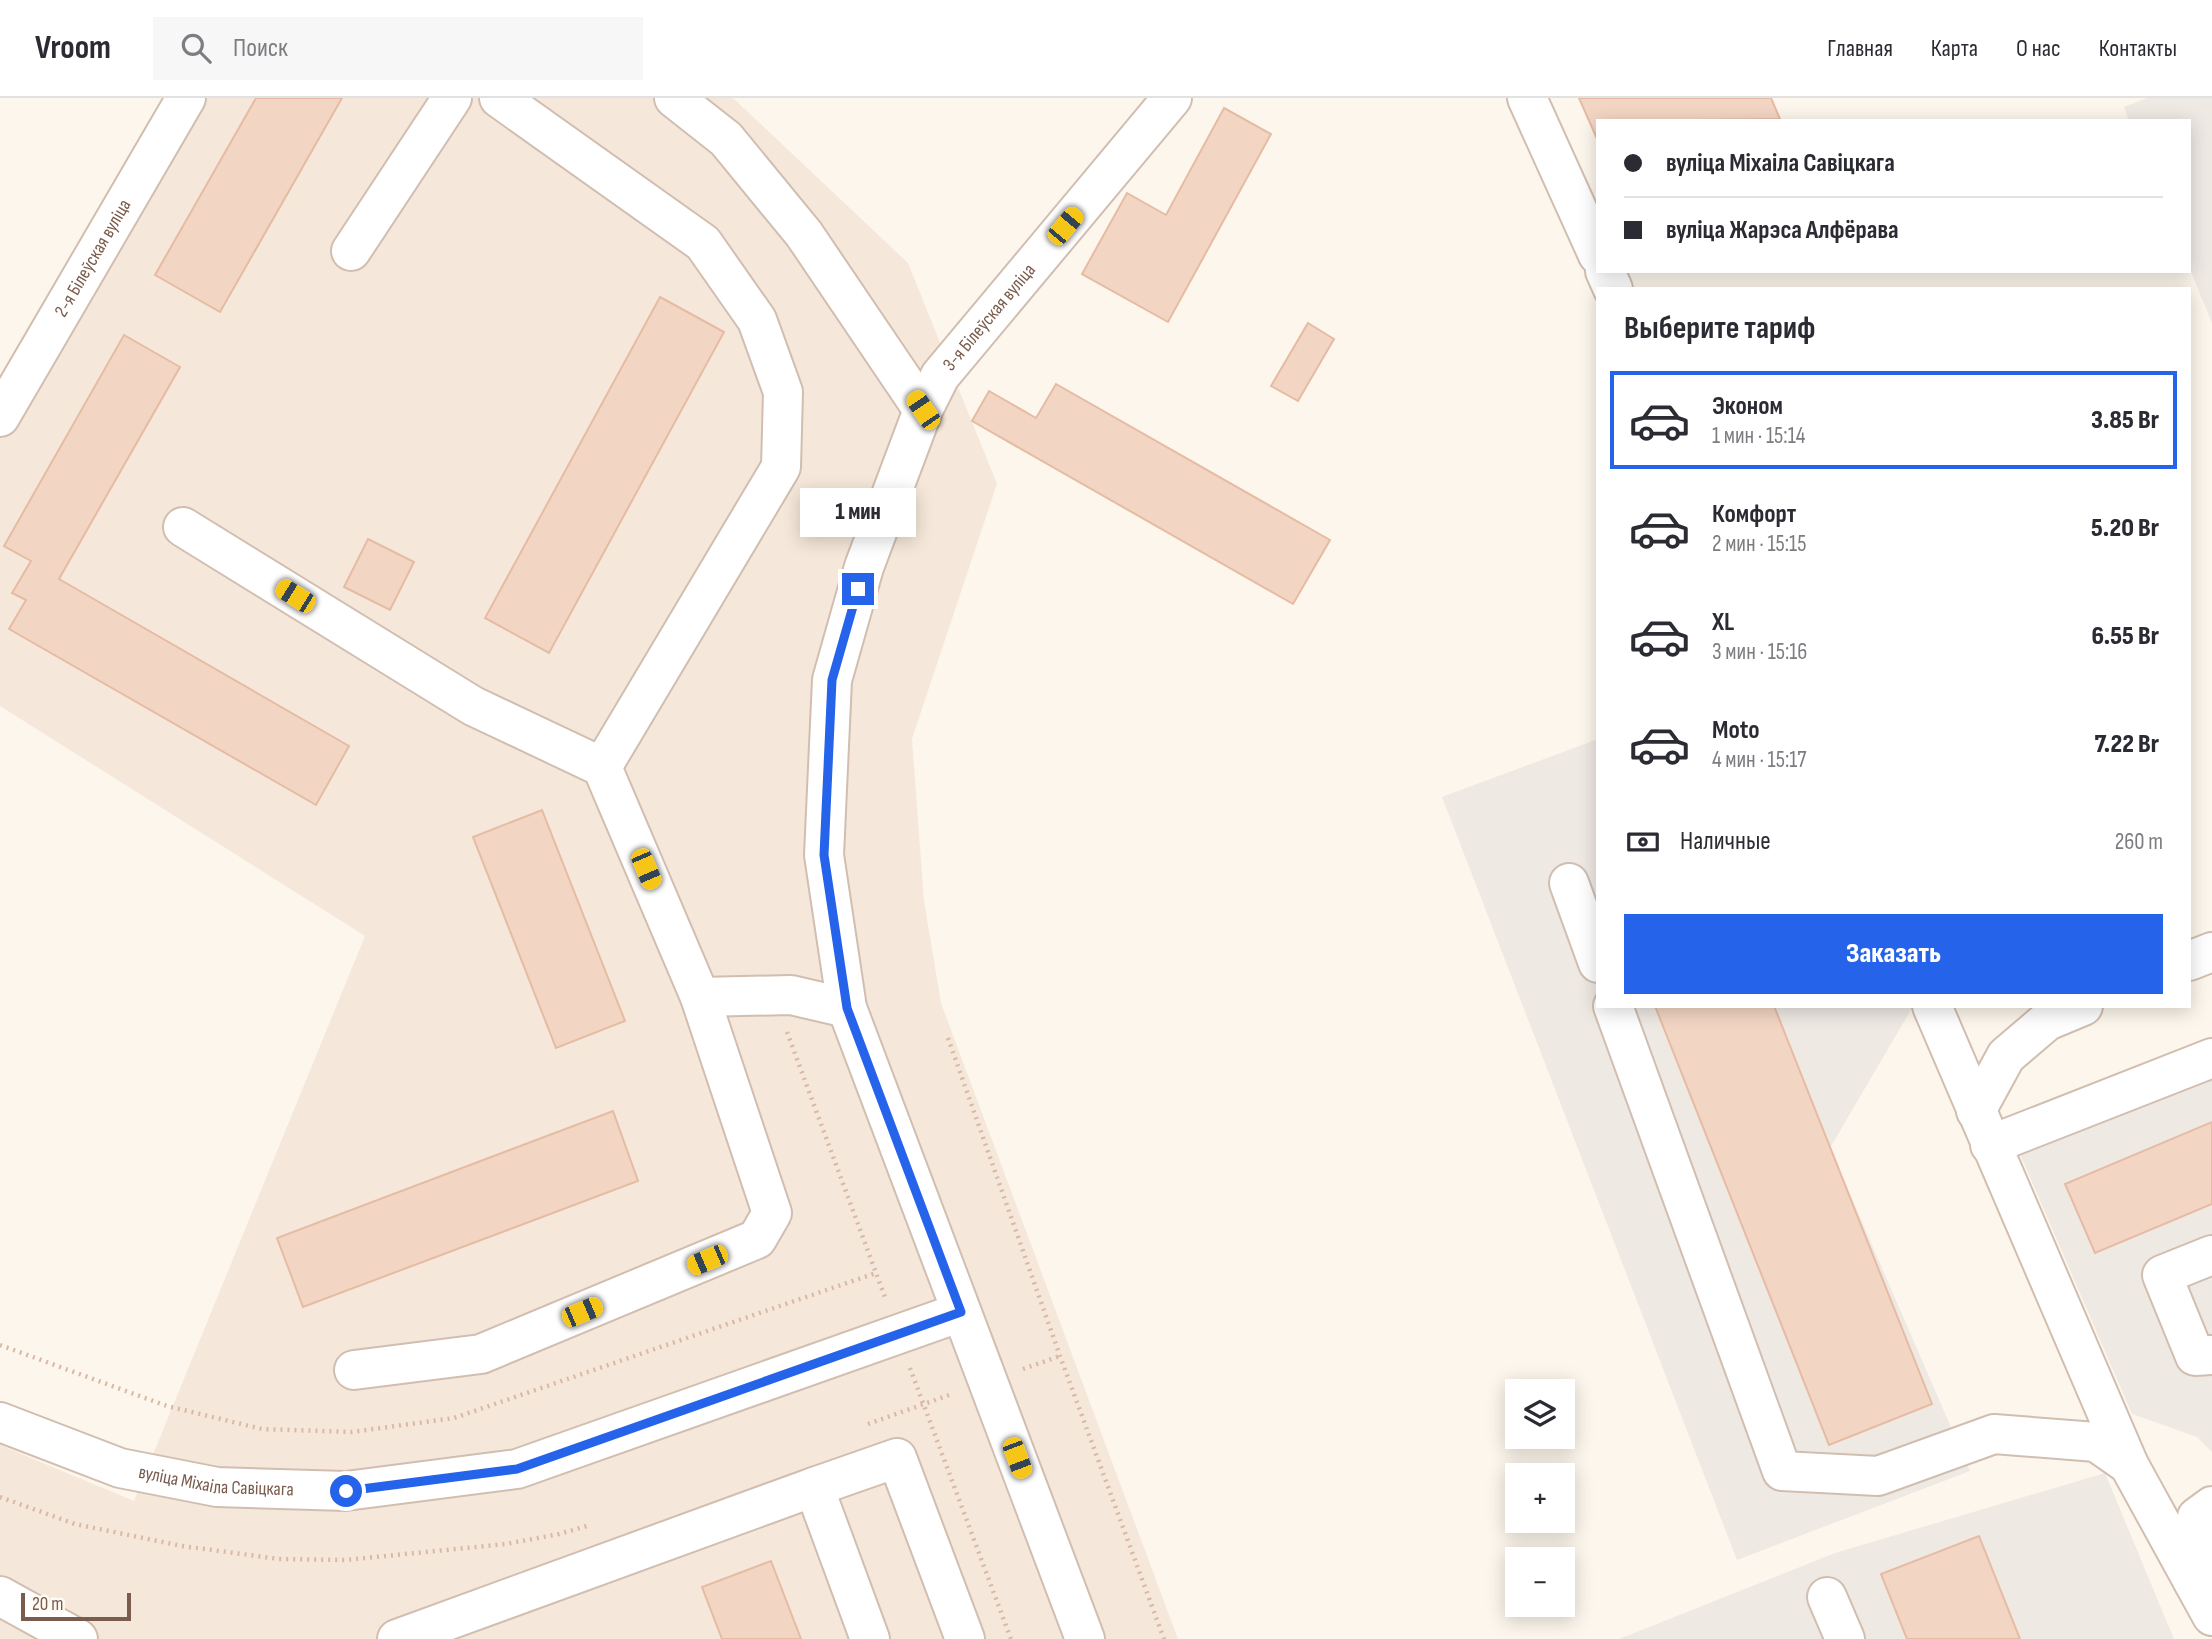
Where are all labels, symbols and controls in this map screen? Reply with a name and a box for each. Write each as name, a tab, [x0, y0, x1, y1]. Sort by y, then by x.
search box	[153, 17, 643, 80]
text: Vroom	[35, 28, 111, 68]
icon: search	[177, 29, 215, 67]
text: Поиск	[233, 33, 288, 64]
text: Главная	[1827, 34, 1893, 63]
text: Карта	[1931, 34, 1978, 63]
text: О нас	[2016, 34, 2061, 63]
text: Контакты	[2099, 34, 2177, 63]
text: вуліца Міхаіла Савіцкага	[1666, 148, 1895, 179]
street label: 2-я Білеўская вуліца	[49, 195, 136, 321]
car	[1044, 203, 1087, 249]
text: вуліца Жарэса Алфёрава	[1666, 215, 1899, 246]
street label: 3-я Білеўская вуліца	[938, 259, 1040, 375]
text: Выберите тариф	[1624, 309, 1815, 348]
car	[903, 387, 944, 433]
icon: car	[1628, 389, 1691, 452]
text: Эконом	[1712, 391, 1783, 422]
text: 3.85 Br	[2091, 405, 2159, 436]
text: 1 мин · 15:14	[1712, 422, 1805, 450]
callout: 1 мин	[800, 488, 916, 536]
icon: car	[1628, 497, 1691, 560]
text: 1 мин	[835, 498, 881, 526]
text: Комфорт	[1712, 499, 1796, 530]
text: 5.20 Br	[2091, 513, 2159, 544]
text: 2 мин · 15:15	[1712, 530, 1806, 558]
route end	[842, 573, 874, 605]
car	[272, 576, 319, 616]
icon: car	[1628, 605, 1691, 668]
text: XL	[1712, 607, 1734, 638]
text: 6.55 Br	[2091, 621, 2159, 652]
text: 3 мин · 15:16	[1712, 638, 1807, 666]
icon: car	[1628, 713, 1691, 776]
text: Moto	[1712, 715, 1760, 746]
text: 7.22 Br	[2094, 729, 2159, 760]
text: 4 мин · 15:17	[1712, 746, 1806, 774]
icon: cash	[1624, 823, 1662, 861]
text: Наличные	[1680, 826, 1771, 857]
text: 260 m	[2115, 828, 2163, 856]
car	[629, 846, 664, 892]
button: Заказать	[1624, 914, 2163, 994]
car	[684, 1242, 731, 1278]
car	[559, 1294, 606, 1330]
map controls	[1505, 1379, 1575, 1617]
button: layers	[1505, 1379, 1575, 1449]
car	[1000, 1435, 1035, 1481]
street label: вуліца Міхаіла Савіцкага	[137, 1460, 294, 1501]
button: +	[1505, 1463, 1575, 1533]
route start	[330, 1475, 362, 1507]
button: −	[1505, 1547, 1575, 1617]
scale bar	[21, 1590, 131, 1622]
text: 20 m	[32, 1593, 64, 1616]

